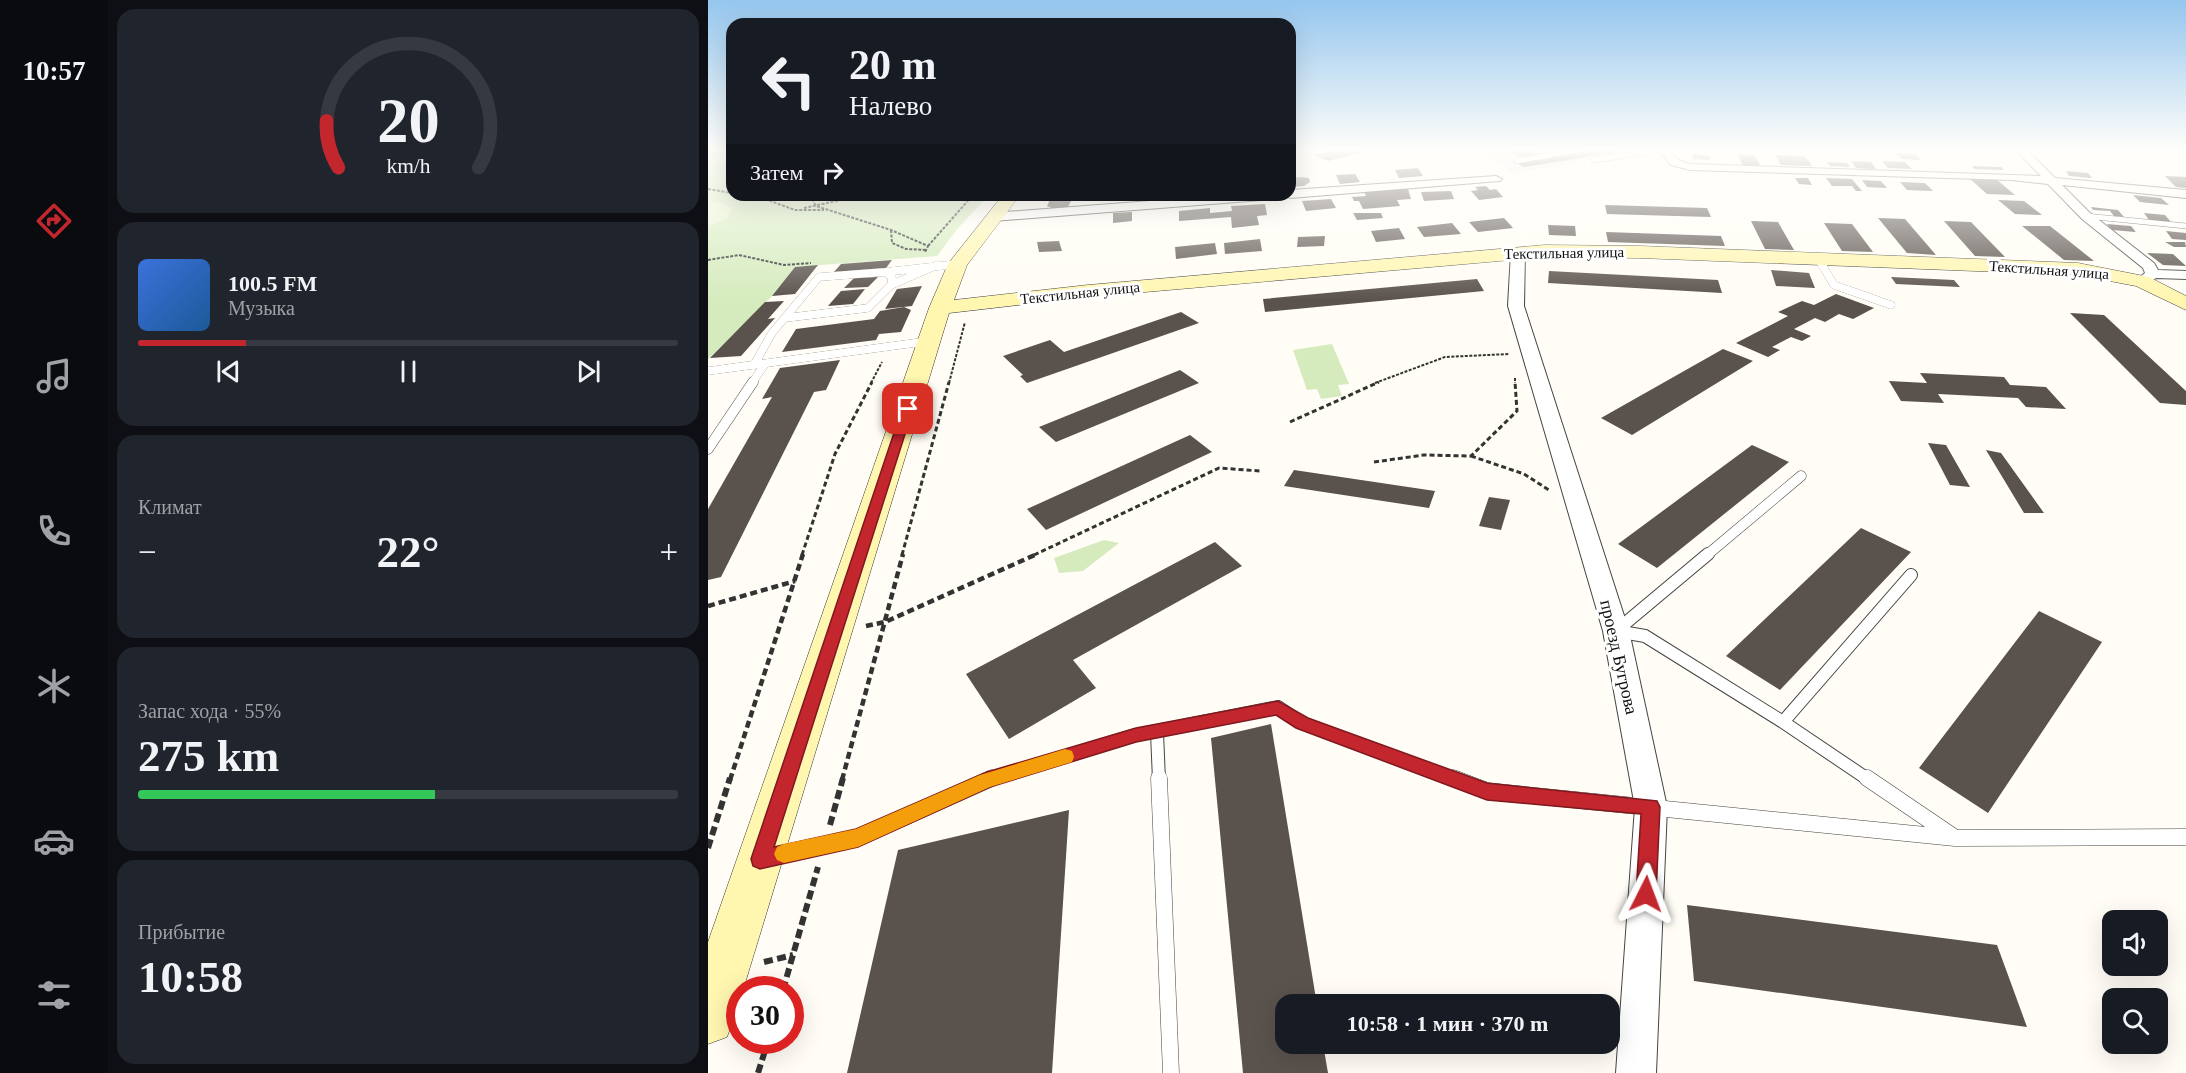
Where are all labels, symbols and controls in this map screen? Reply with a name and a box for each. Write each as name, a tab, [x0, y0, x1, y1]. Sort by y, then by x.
icon: left	[750, 42, 828, 120]
text: 20 m	[849, 42, 937, 88]
text: 10:57	[23, 56, 86, 86]
text: 20	[377, 86, 439, 155]
text: Налево	[849, 91, 932, 121]
text: km/h	[386, 154, 430, 178]
icon: right	[816, 156, 849, 189]
text: Затем	[750, 160, 804, 185]
icon: directions	[33, 200, 75, 242]
street label: Текстильная улица	[1504, 244, 1625, 262]
street label: Текстильная улица	[1989, 258, 2110, 282]
text: 100.5 FM	[228, 271, 317, 296]
street label: Текстильная улица	[1019, 279, 1141, 307]
text: Музыка	[228, 297, 295, 319]
icon: music	[33, 355, 75, 397]
icon: previous	[212, 355, 245, 388]
icon: pause	[392, 355, 425, 388]
icon: next	[572, 355, 605, 388]
pin	[882, 383, 933, 434]
icon: arrive	[891, 392, 924, 425]
text: Климат	[138, 496, 202, 518]
icon: phone	[33, 510, 75, 552]
text: 22°	[377, 527, 440, 577]
text: −	[138, 534, 157, 570]
text: +	[659, 534, 678, 570]
street label: проезд Бугрова	[1596, 598, 1642, 716]
icon: climate	[33, 665, 75, 707]
text: Запас хода · 55%	[138, 700, 281, 722]
text: 275 km	[138, 731, 279, 781]
icon: car	[33, 820, 75, 862]
position arrow	[1614, 862, 1678, 926]
map controls	[2102, 910, 2168, 1054]
button: sound	[2102, 910, 2168, 976]
text: Прибытие	[138, 921, 225, 943]
text: 10:58	[138, 952, 243, 1002]
icon: filters	[33, 974, 75, 1016]
speed limit sign: 30	[726, 976, 804, 1054]
button: search	[2102, 988, 2168, 1054]
text: 10:58 · 1 мин · 370 m	[1347, 1011, 1548, 1036]

